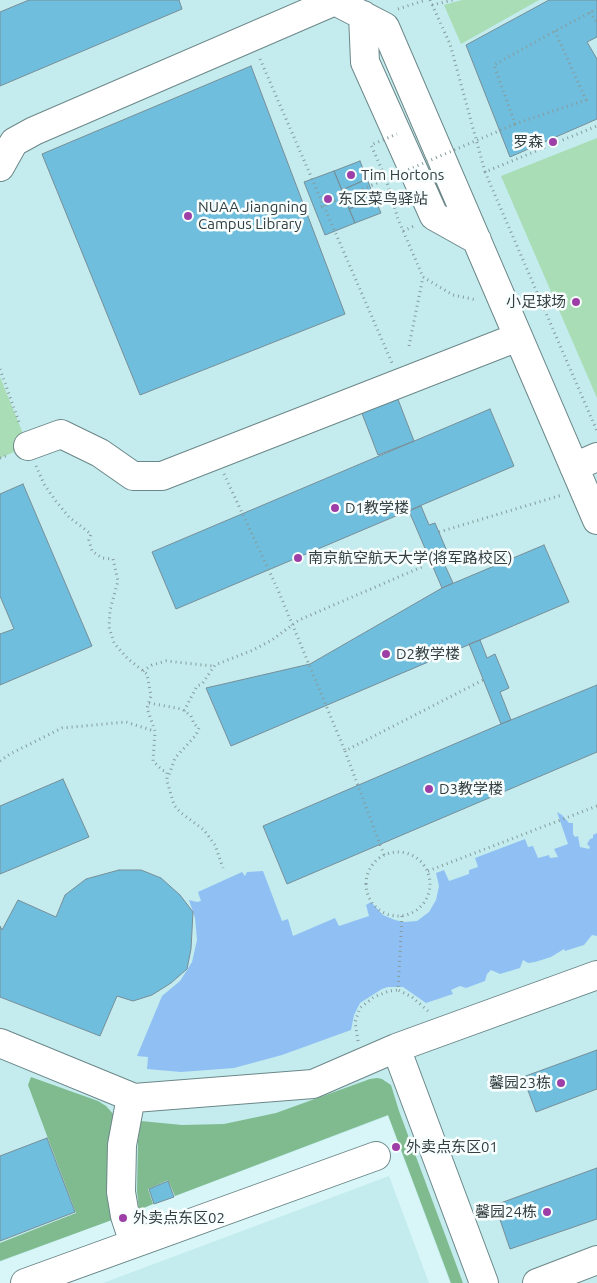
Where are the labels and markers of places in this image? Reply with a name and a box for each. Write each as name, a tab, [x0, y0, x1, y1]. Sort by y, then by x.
place label: 罗森	[513, 133, 543, 151]
marker: 罗森	[547, 136, 559, 148]
place label: Tim Hortons	[361, 166, 444, 184]
marker: Tim Hortons	[345, 169, 357, 181]
place label: 东区菜鸟驿站	[338, 190, 428, 208]
marker: 东区菜鸟驿站	[322, 193, 334, 205]
place label: NUAA Jiangning Campus Library	[198, 198, 308, 233]
marker: NUAA Jiangning Campus Library	[182, 210, 194, 222]
place label: 小足球场	[506, 293, 566, 311]
marker: 小足球场	[570, 296, 582, 308]
place label: D1教学楼	[345, 499, 409, 517]
marker: D1教学楼	[329, 502, 341, 514]
place label: 南京航空航天大学(将军路校区)	[308, 549, 512, 567]
marker: 南京航空航天大学(将军路校区)	[292, 552, 304, 564]
place label: D2教学楼	[396, 645, 460, 663]
marker: D2教学楼	[380, 648, 392, 660]
place label: D3教学楼	[439, 780, 503, 798]
marker: D3教学楼	[423, 783, 435, 795]
place label: 馨园23栋	[489, 1074, 551, 1092]
marker: 馨园23栋	[555, 1077, 567, 1089]
place label: 外卖点东区01	[406, 1138, 498, 1156]
marker: 外卖点东区01	[390, 1141, 402, 1153]
place label: 馨园24栋	[475, 1203, 537, 1221]
marker: 馨园24栋	[541, 1206, 553, 1218]
place label: 外卖点东区02	[133, 1209, 225, 1227]
marker: 外卖点东区02	[117, 1212, 129, 1224]

